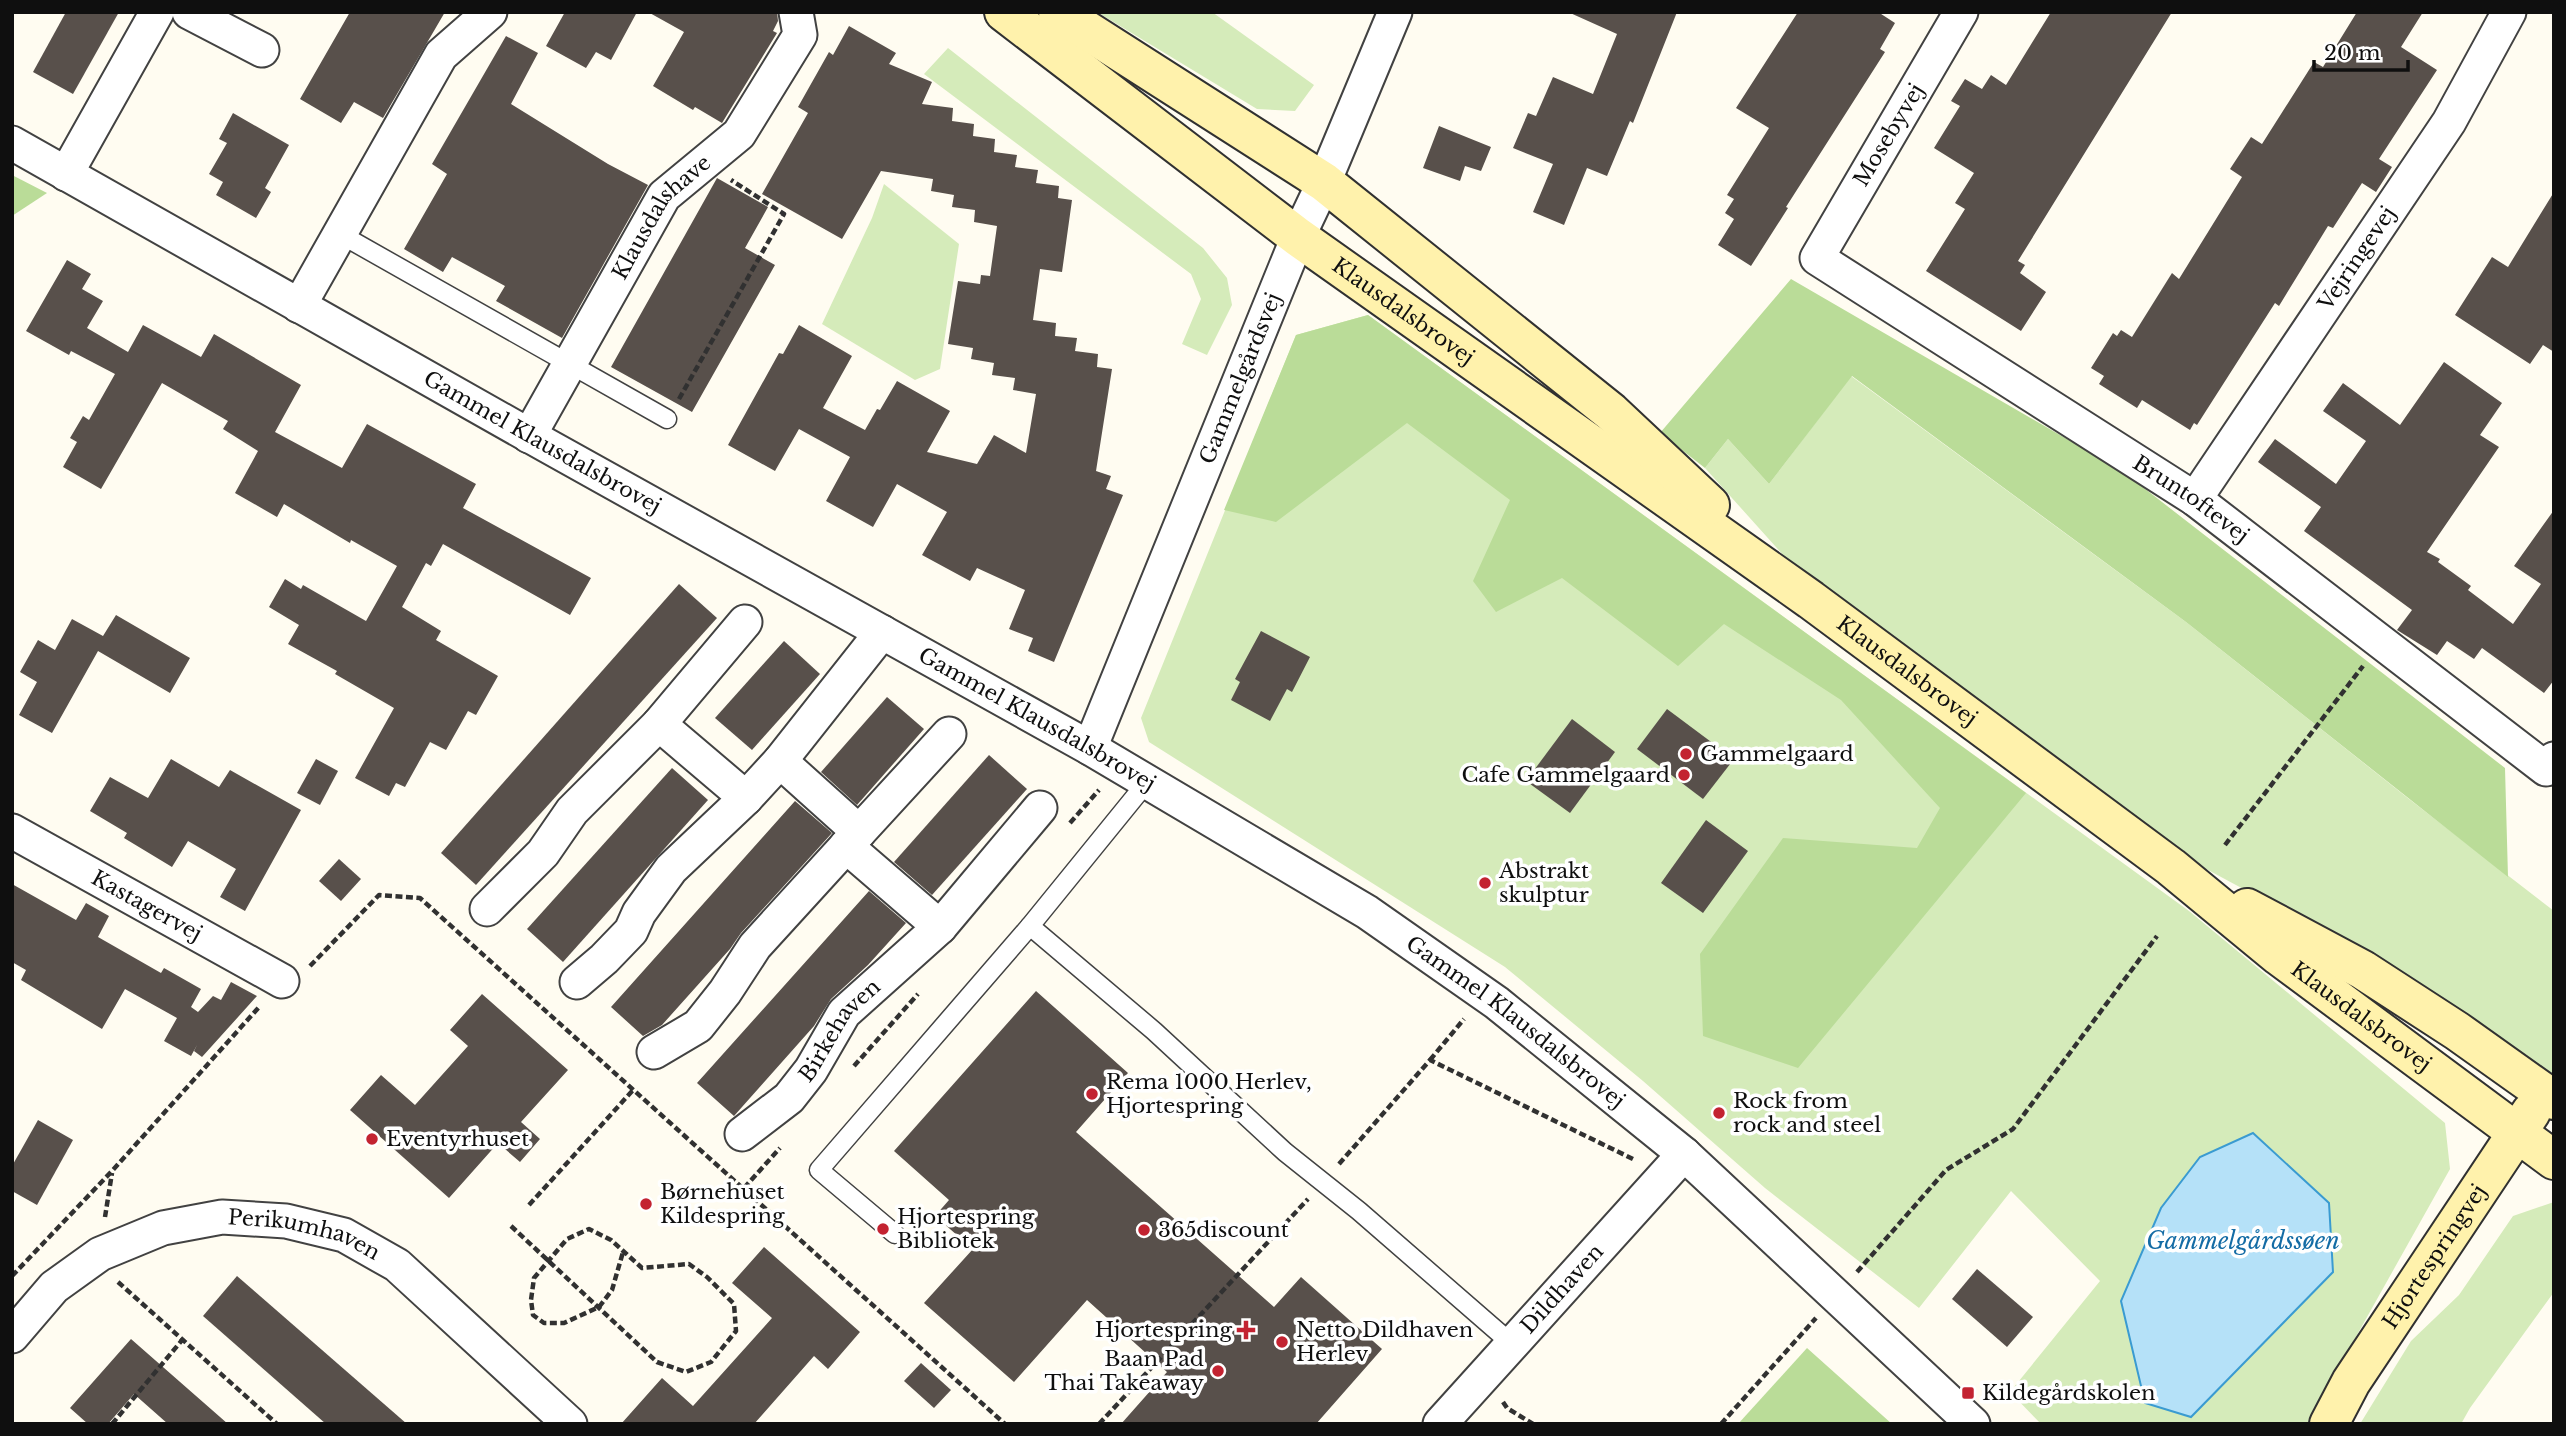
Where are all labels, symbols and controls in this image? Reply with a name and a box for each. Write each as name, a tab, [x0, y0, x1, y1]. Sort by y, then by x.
scale bar	[2314, 28, 2408, 72]
text: 20 m	[2324, 40, 2381, 66]
street label: Mosebyvej	[1848, 79, 1930, 191]
street label: Klausdalshave	[607, 150, 716, 284]
street label: Vejringevej	[2312, 202, 2401, 316]
street label: Klausdalsbrovej	[1327, 252, 1479, 371]
street label: Gammelgårdsvej	[1194, 289, 1287, 468]
street label: Gammel Klausdalsbrovej	[419, 365, 666, 519]
street label: Bruntoftevej	[2128, 450, 2254, 549]
street label: Klausdalsbrovej	[1832, 611, 1982, 732]
street label: Gammel Klausdalsbrovej	[914, 642, 1160, 797]
place label: Gammelgaard	[1700, 741, 1854, 767]
marker: Gammelgaard	[1678, 746, 1694, 762]
place label: Cafe Gammelgaard	[1461, 762, 1670, 788]
marker: Cafe Gammelgaard	[1676, 767, 1692, 783]
place label: Abstrakt skulptur	[1498, 858, 1589, 908]
street label: Kastagervej	[87, 865, 206, 947]
marker: Abstrakt skulptur	[1477, 875, 1493, 891]
street label: Gammel Klausdalsbrovej	[1401, 930, 1630, 1114]
street label: Klausdalsbrovej	[2286, 956, 2436, 1077]
street label: Birkehaven	[793, 974, 886, 1087]
place label: Rema 1000 Herlev, Hjortespring	[1106, 1069, 1312, 1119]
marker: Rema 1000 Herlev, Hjortespring	[1084, 1086, 1100, 1102]
place label: Rock from rock and steel	[1733, 1088, 1881, 1138]
marker: Rock from rock and steel	[1711, 1105, 1727, 1121]
place label: Eventyrhuset	[386, 1126, 529, 1152]
marker: Eventyrhuset	[364, 1131, 380, 1147]
place label: Børnehuset Kildespring	[660, 1179, 785, 1229]
street label: Hjortespringvej	[2377, 1179, 2492, 1334]
marker: Børnehuset Kildespring	[638, 1196, 654, 1212]
street label: Perikumhaven	[227, 1204, 385, 1266]
place label: Hjortespring Bibliotek	[897, 1204, 1035, 1254]
place label: 365discount	[1158, 1217, 1289, 1243]
marker: Hjortespring Bibliotek	[875, 1221, 891, 1237]
marker: 365discount	[1136, 1222, 1152, 1238]
water label: Gammelgårdssøen	[2146, 1227, 2340, 1255]
street label: Dildhaven	[1515, 1239, 1609, 1339]
place label: Hjortespring	[1095, 1317, 1232, 1343]
place label: Netto Dildhaven Herlev	[1296, 1317, 1473, 1367]
marker: Hjortespring	[1238, 1322, 1254, 1338]
marker: Netto Dildhaven Herlev	[1274, 1334, 1290, 1350]
place label: Baan Pad Thai Takeaway	[1045, 1346, 1205, 1396]
marker: Baan Pad Thai Takeaway	[1210, 1363, 1226, 1379]
place label: Kildegårdskolen	[1982, 1380, 2156, 1406]
marker: Kildegårdskolen	[1960, 1385, 1976, 1401]

